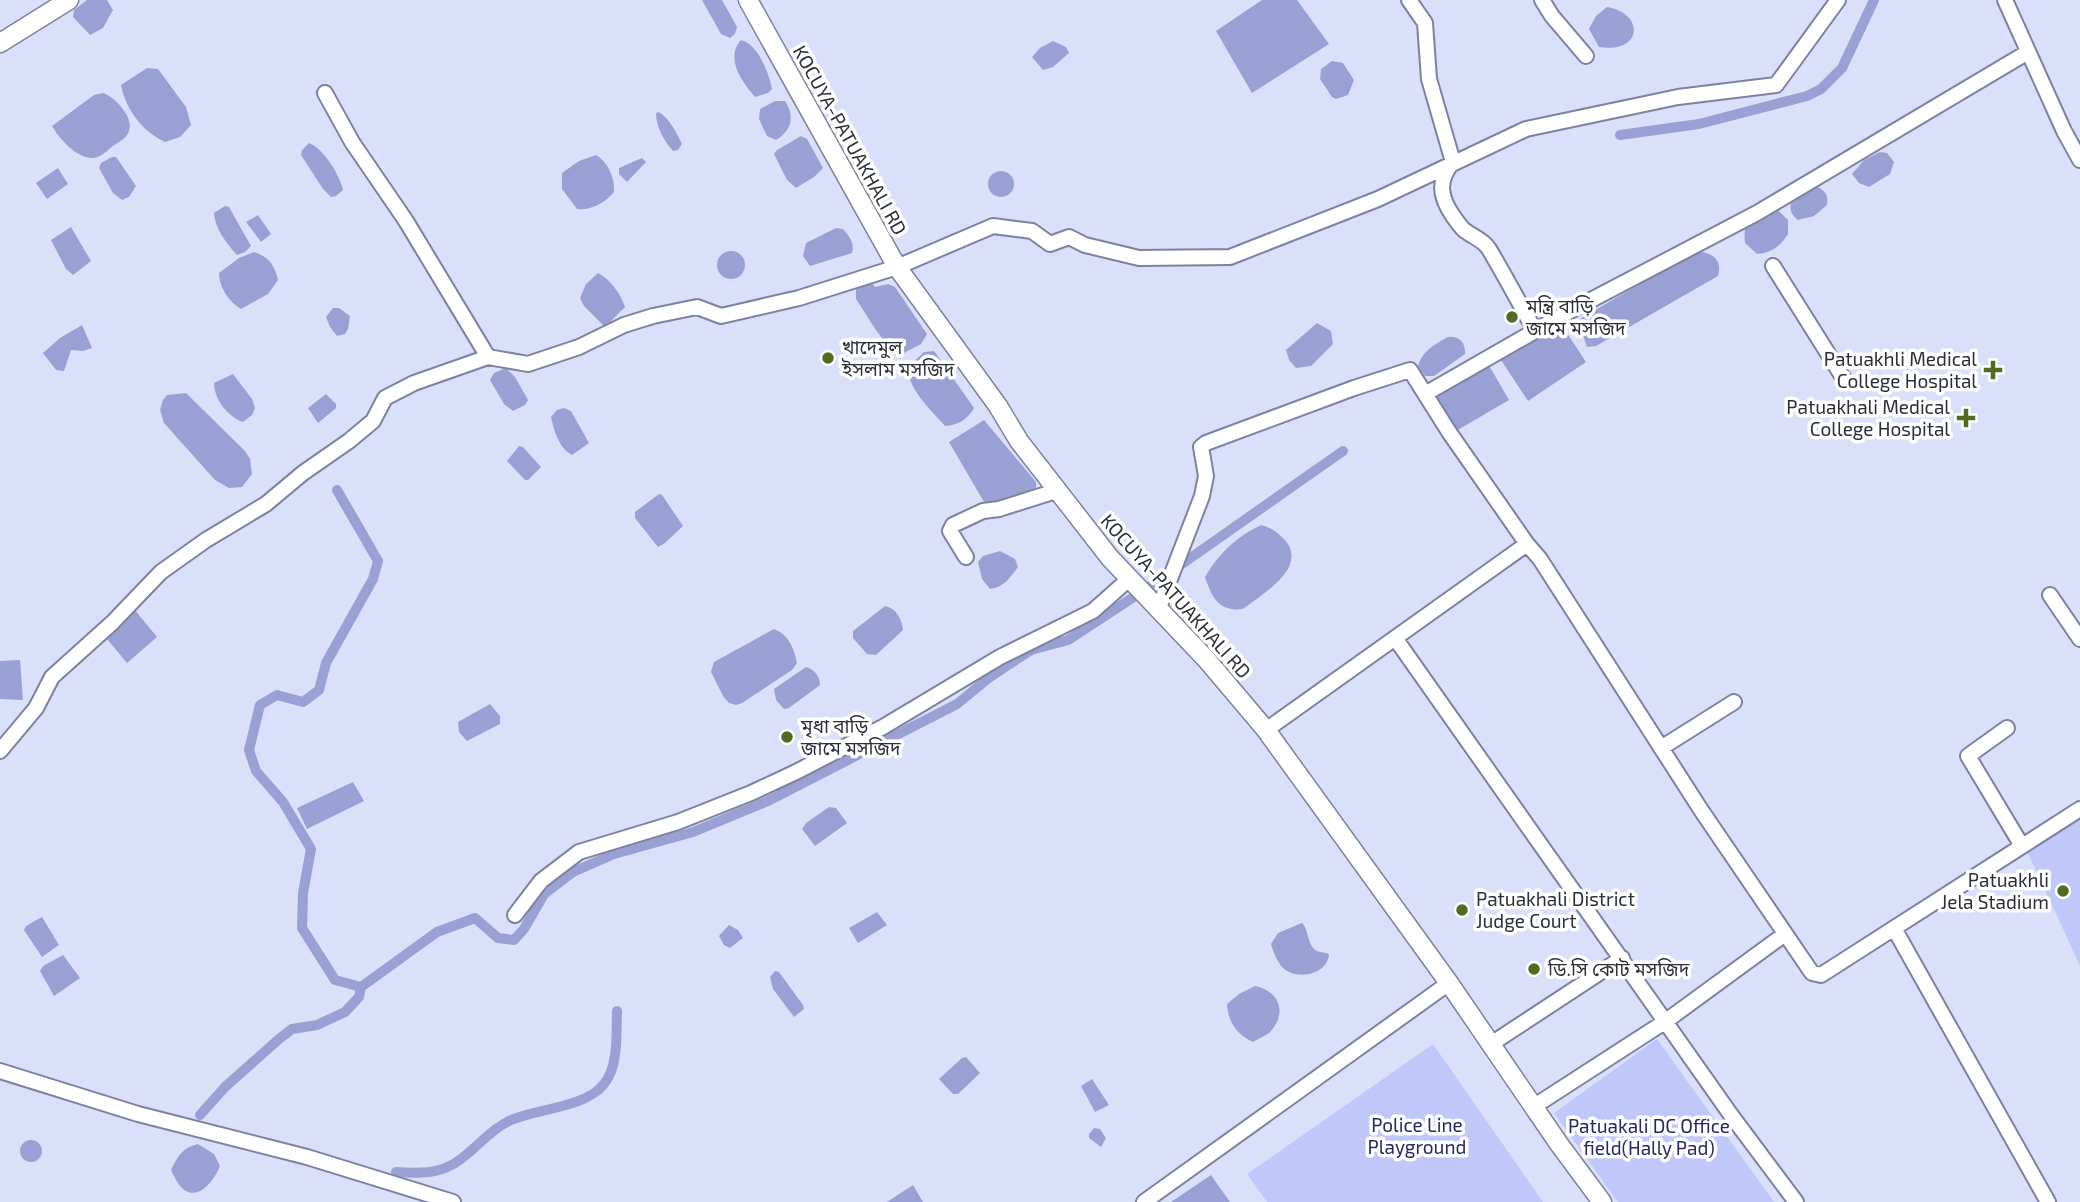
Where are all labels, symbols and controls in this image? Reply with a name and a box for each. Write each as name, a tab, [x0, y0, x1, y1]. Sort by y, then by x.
street label: KOCUYA-PATUAKHALI RD	[789, 41, 912, 238]
place label: মন্ত্রি বাড়ি জামে মসজিদ	[1525, 294, 1626, 339]
marker: মন্ত্রি বাড়ি জামে মসজিদ	[1504, 309, 1520, 325]
place label: খাদেমুল ইসলাম মসজিদ	[841, 335, 955, 380]
place label: Patuakhli Medical College Hospital	[1824, 347, 1977, 392]
marker: খাদেমুল ইসলাম মসজিদ	[820, 350, 836, 366]
marker: Patuakhli Medical College Hospital	[1983, 360, 2003, 380]
place label: Patuakhali Medical College Hospital	[1786, 395, 1950, 440]
marker: Patuakhali Medical College Hospital	[1956, 408, 1976, 428]
street label: KOCUYA-PATUAKHALI RD	[1097, 509, 1256, 682]
place label: মৃধা বাড়ি জামে মসজিদ	[800, 714, 901, 759]
marker: মৃধা বাড়ি জামে মসজিদ	[779, 729, 795, 745]
place label: Patuakhli Jela Stadium	[1941, 868, 2049, 913]
marker: Patuakhli Jela Stadium	[2055, 883, 2071, 899]
place label: Patuakhali District Judge Court	[1476, 887, 1635, 932]
marker: Patuakhali District Judge Court	[1454, 902, 1470, 918]
place label: ডি.সি কোট মসজিদ	[1547, 957, 1690, 980]
marker: ডি.সি কোট মসজিদ	[1526, 961, 1542, 977]
park label: Police Line Playground	[1368, 1113, 1466, 1158]
park label: Patuakali DC Office field(Hally Pad)	[1568, 1114, 1730, 1159]

